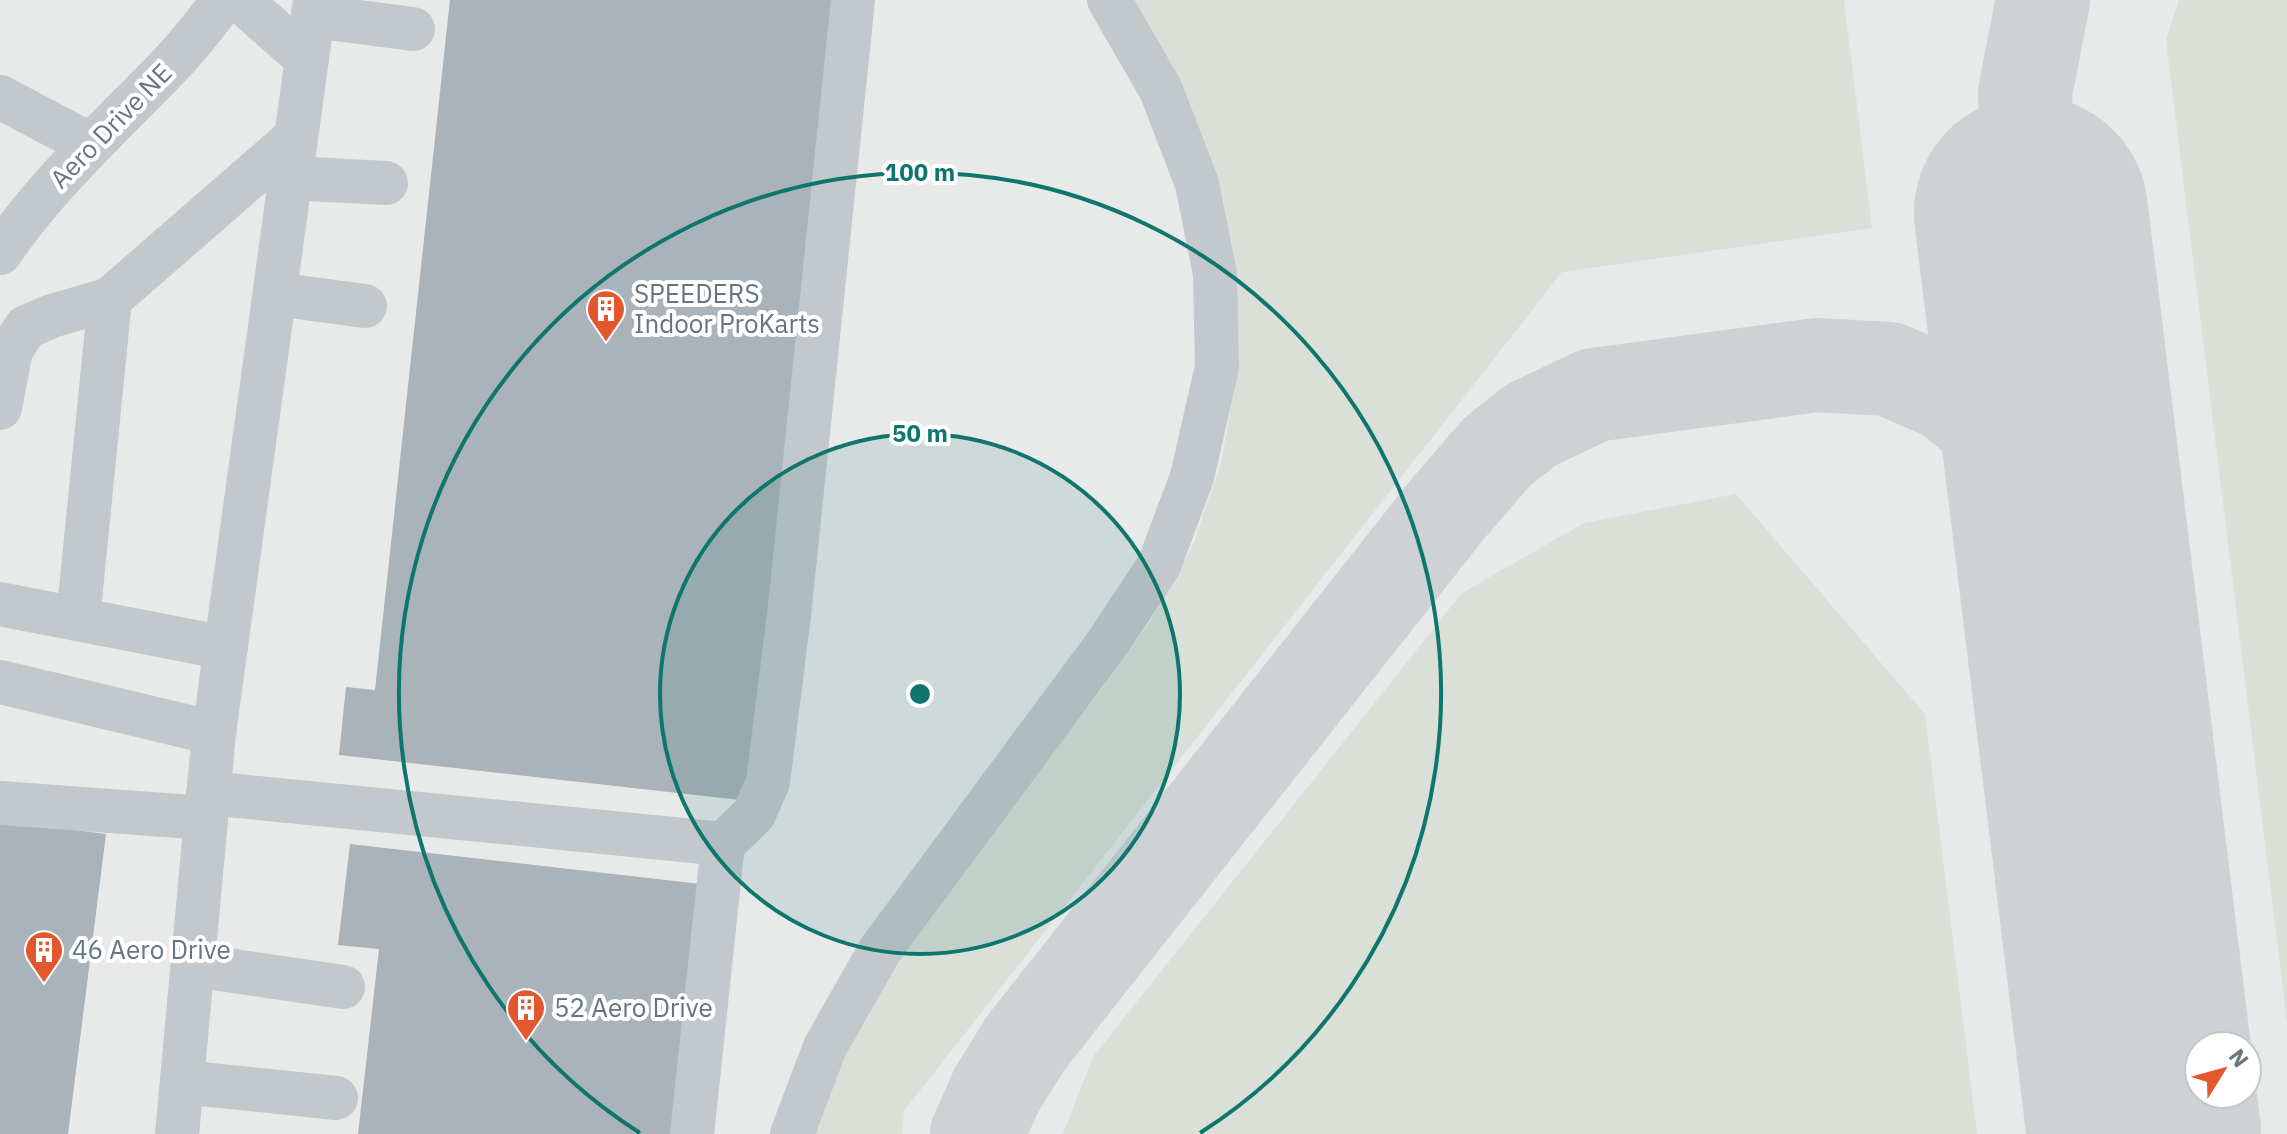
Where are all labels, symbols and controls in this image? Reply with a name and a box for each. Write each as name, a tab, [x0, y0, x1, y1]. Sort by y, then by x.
street label: Aero Drive NE	[42, 56, 178, 195]
text: 100 m	[885, 156, 955, 188]
place label: SPEEDERS Indoor ProKarts	[634, 276, 820, 340]
building icon: SPEEDERS Indoor ProKarts	[585, 288, 627, 343]
text: 50 m	[892, 417, 948, 449]
centre of rings	[906, 680, 934, 708]
building icon: 46 Aero Drive	[23, 929, 65, 984]
place label: 46 Aero Drive	[72, 932, 231, 966]
building icon: 52 Aero Drive	[505, 987, 547, 1042]
place label: 52 Aero Drive	[554, 990, 713, 1024]
north arrow	[2183, 1030, 2263, 1110]
text: N	[2223, 1043, 2256, 1073]

